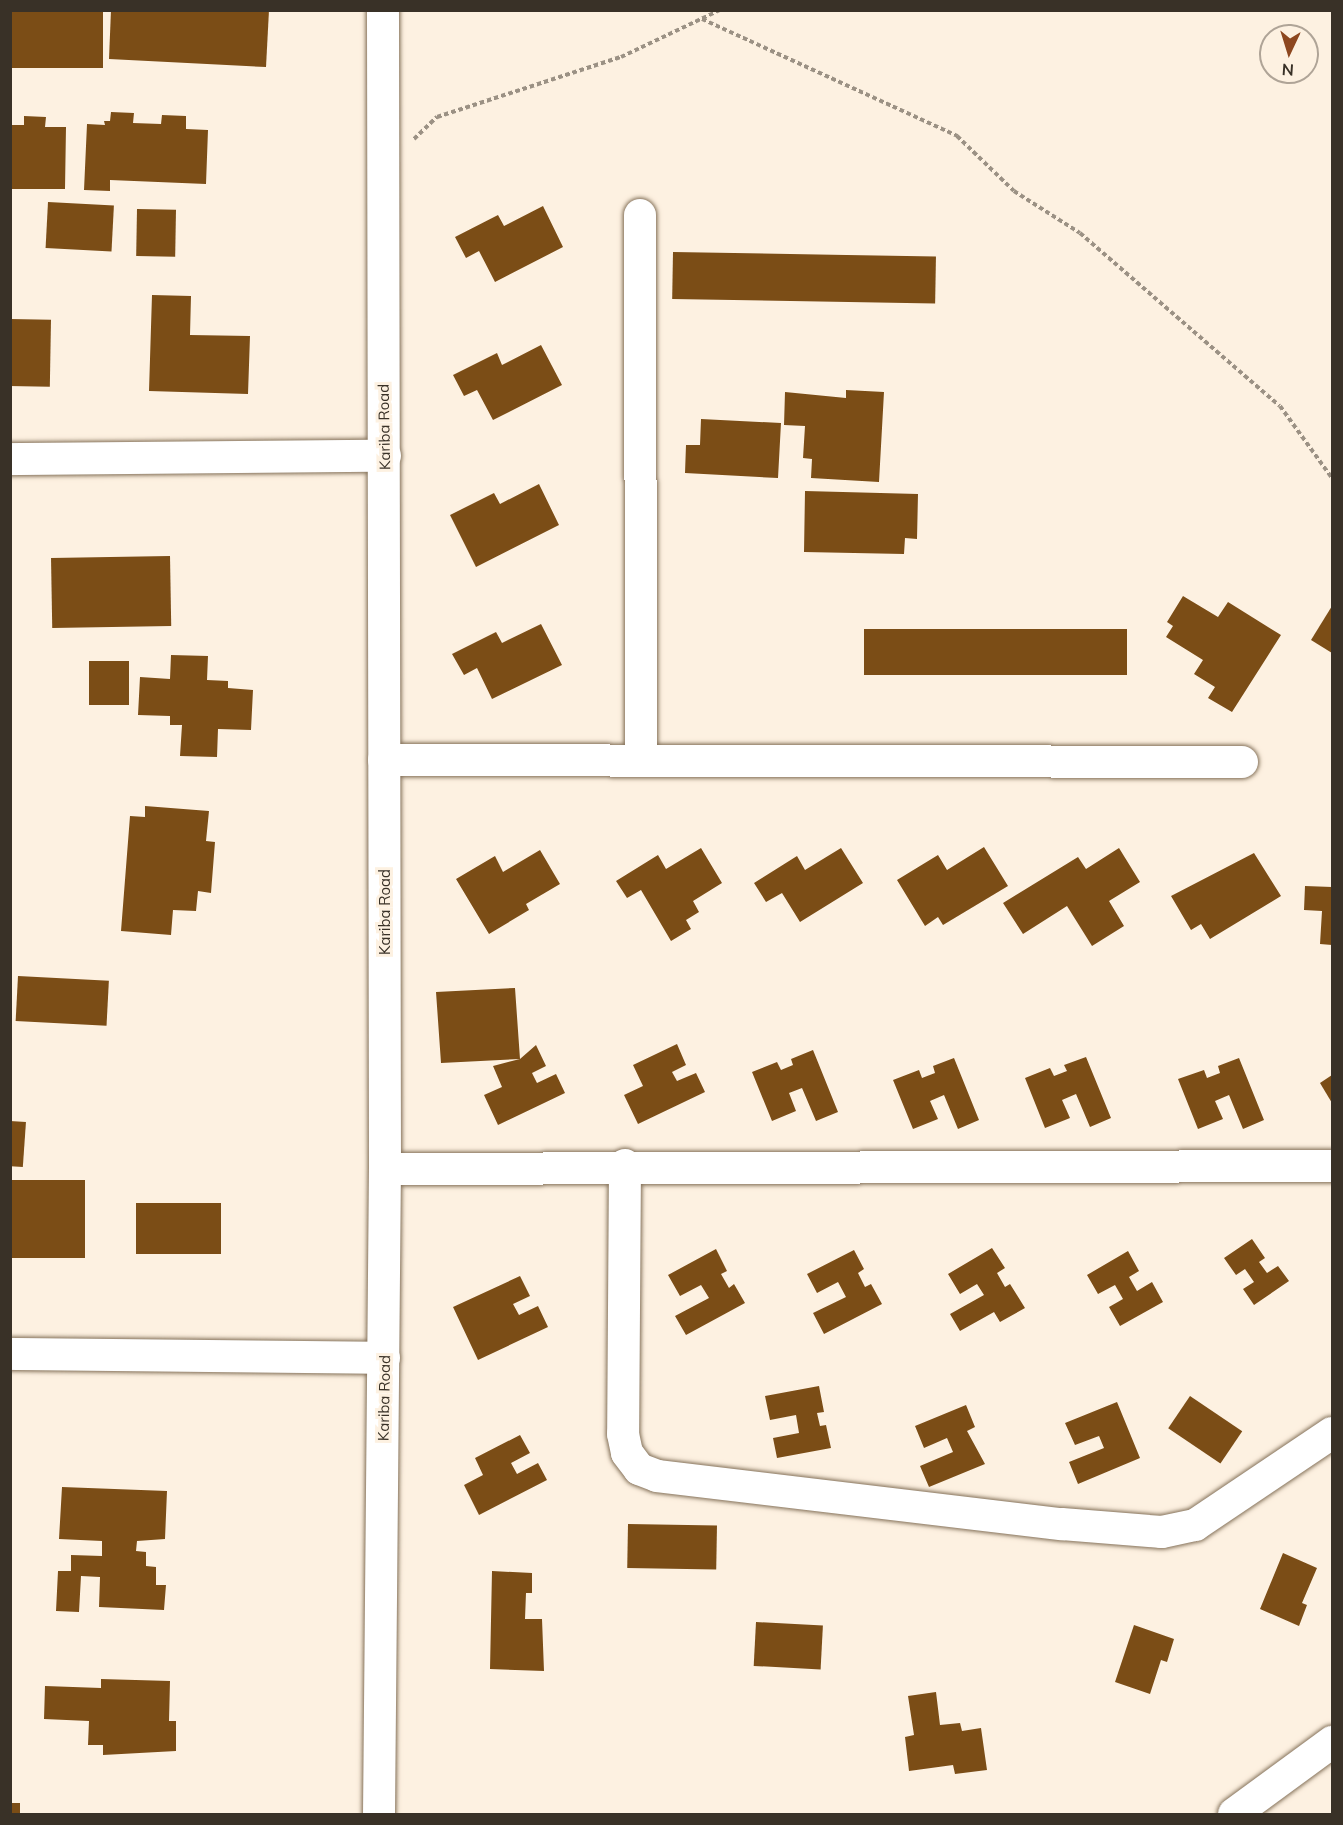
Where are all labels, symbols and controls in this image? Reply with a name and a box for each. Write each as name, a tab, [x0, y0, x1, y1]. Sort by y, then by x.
north arrow	[1259, 24, 1319, 84]
text: N	[1281, 60, 1295, 80]
street label: Kariba Road	[374, 384, 394, 470]
street label: Kariba Road	[376, 869, 394, 955]
street label: Kariba Road	[374, 1355, 394, 1441]

